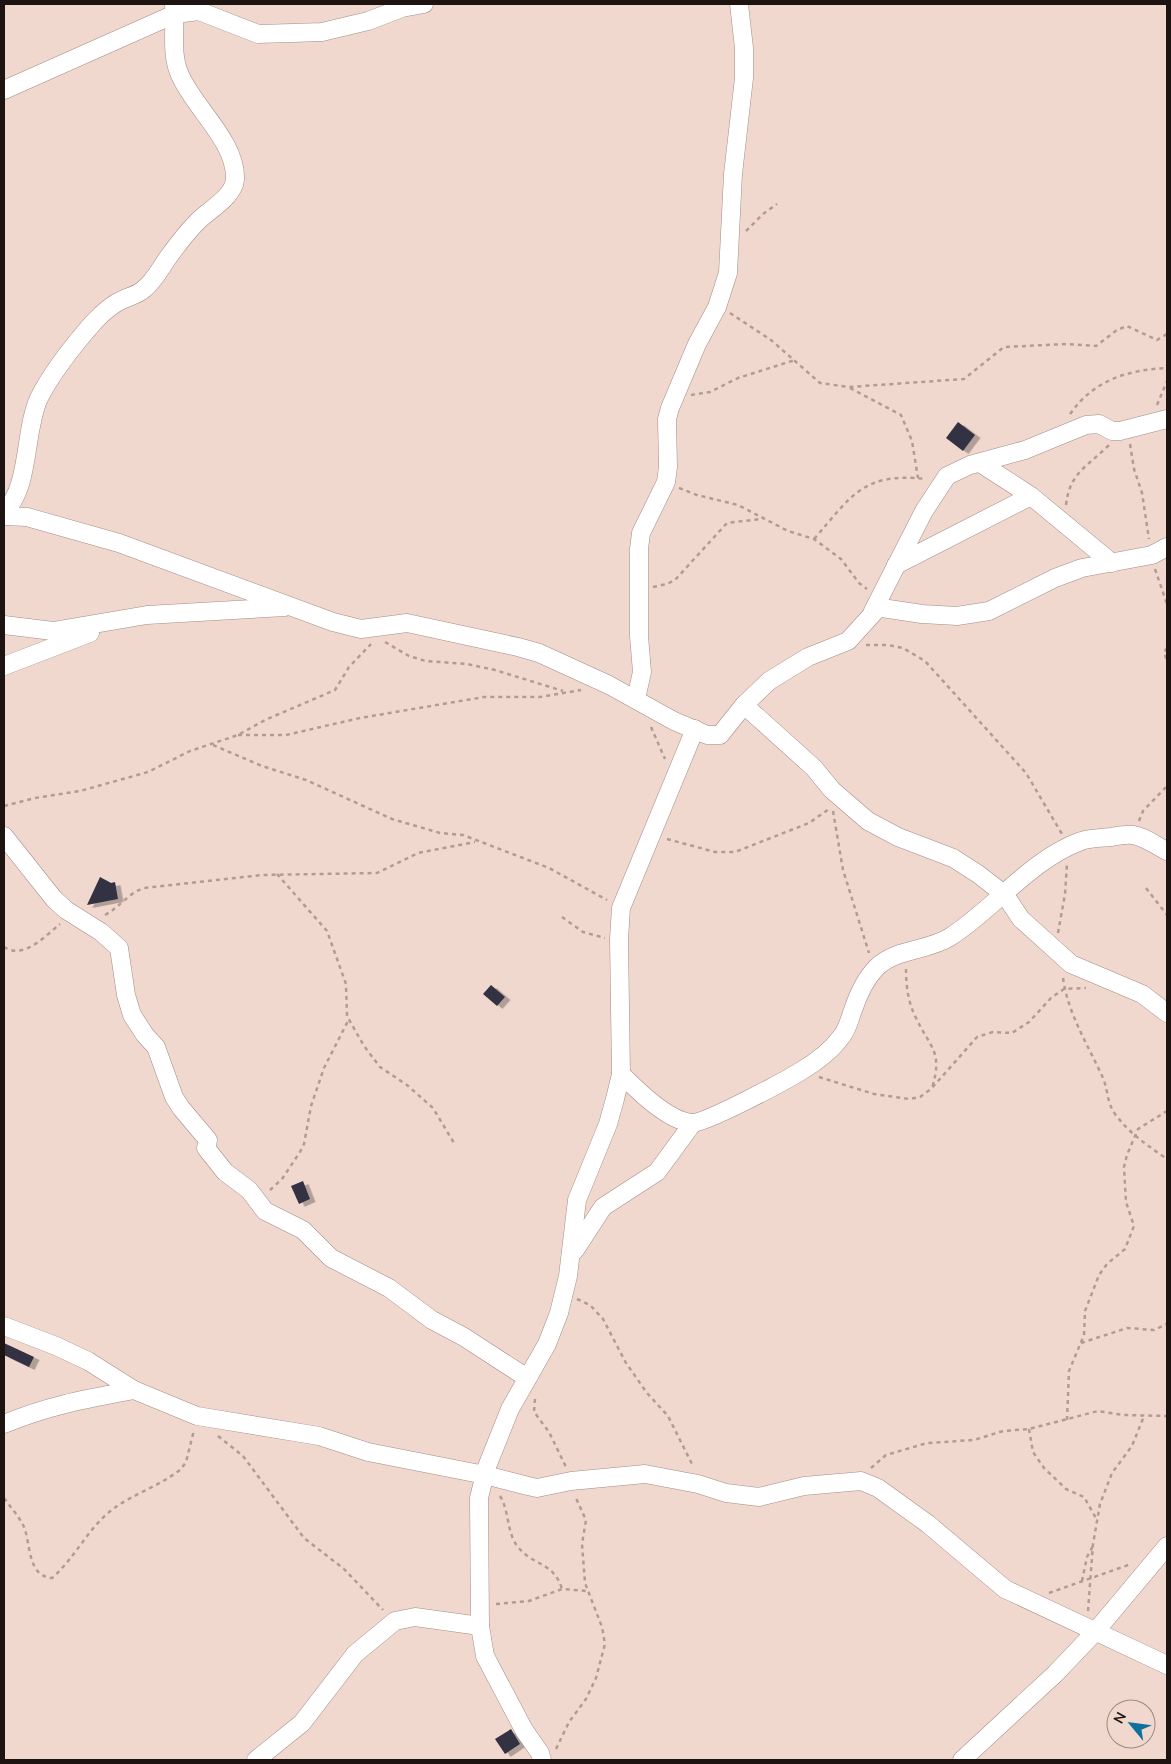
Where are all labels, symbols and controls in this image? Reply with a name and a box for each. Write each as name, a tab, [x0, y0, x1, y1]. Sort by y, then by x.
north arrow	[1106, 1699, 1156, 1749]
text: N	[1109, 1709, 1130, 1727]

